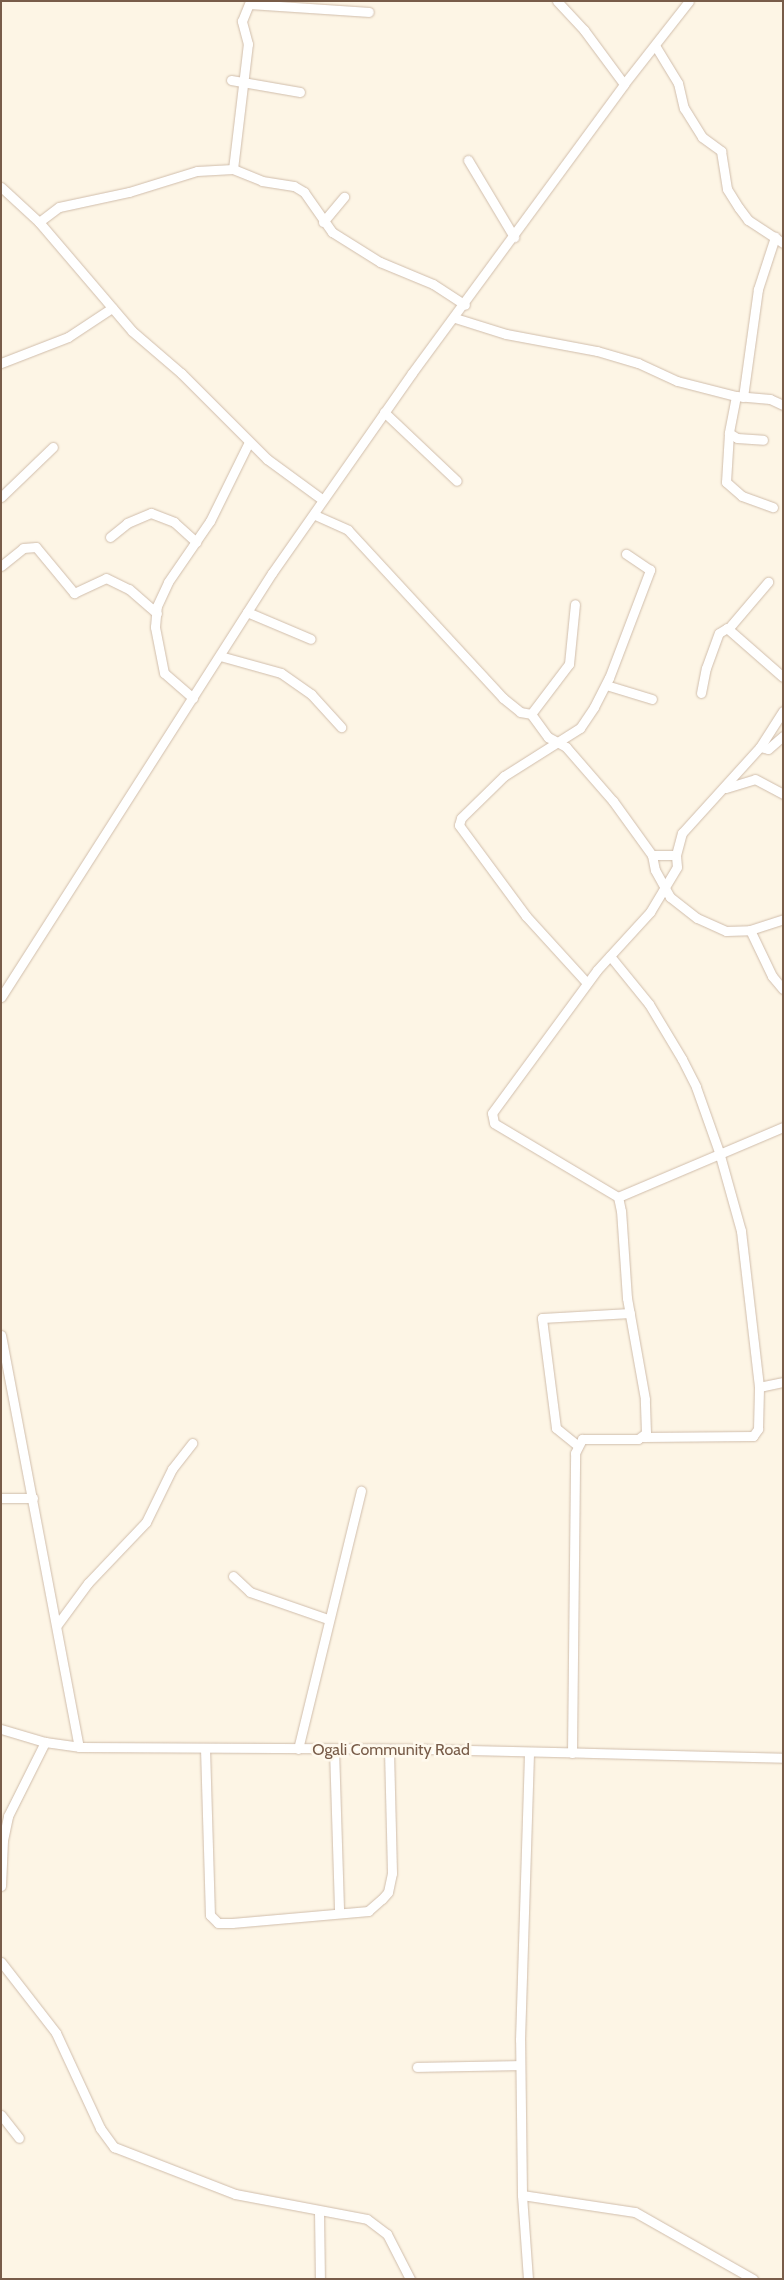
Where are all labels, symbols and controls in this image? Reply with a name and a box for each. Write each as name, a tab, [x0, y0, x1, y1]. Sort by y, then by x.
street label: Ogali Community Road	[312, 1740, 470, 1760]

